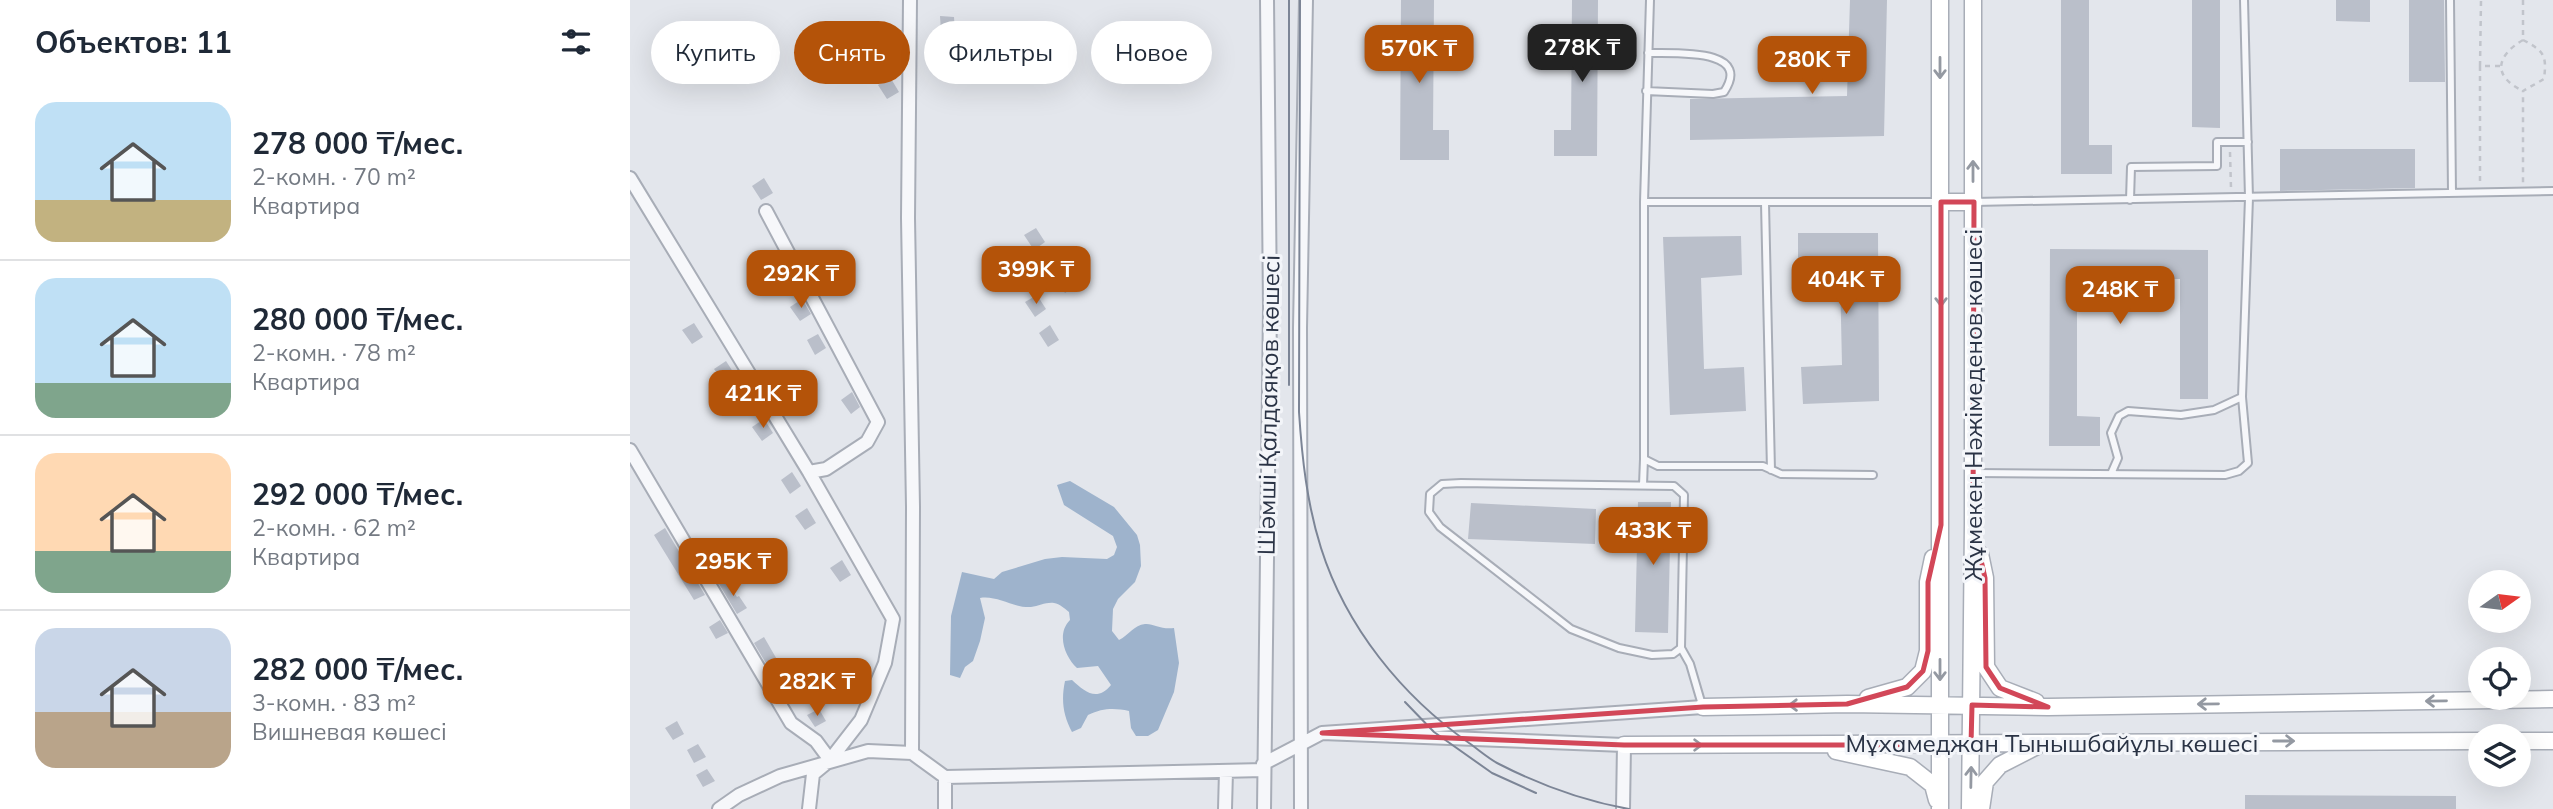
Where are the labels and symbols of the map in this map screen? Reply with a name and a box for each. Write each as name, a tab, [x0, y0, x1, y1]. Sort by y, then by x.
pin: 278K ₸	[1525, 24, 1639, 84]
pin: 570K ₸	[1362, 25, 1476, 85]
pin: 280K ₸	[1755, 36, 1869, 96]
one-way arrow	[1934, 56, 1947, 79]
one-way arrow	[1966, 160, 1980, 183]
street label: Жұмекен Нәжімеденов көшесі	[1958, 229, 1988, 581]
pin: 399K ₸	[979, 246, 1093, 306]
pin: 292K ₸	[744, 250, 858, 310]
street label: Шәмші Қалдаяқов көшесі	[1250, 255, 1286, 555]
pin: 404K ₸	[1789, 256, 1903, 316]
pin: 248K ₸	[2063, 266, 2177, 326]
one-way arrow	[1934, 284, 1948, 307]
pin: 421K ₸	[706, 370, 820, 430]
pin: 433K ₸	[1596, 508, 1710, 567]
pin: 295K ₸	[676, 538, 790, 598]
north arrow	[2468, 570, 2530, 634]
pin: 282K ₸	[760, 658, 874, 718]
one-way arrow	[1933, 658, 1947, 681]
one-way arrow	[2425, 694, 2448, 708]
one-way arrow	[1787, 698, 1810, 712]
one-way arrow	[2197, 698, 2220, 711]
street label: Мұхамеджан Тынышбайұлы көшесі	[1845, 728, 2259, 758]
one-way arrow	[2272, 734, 2295, 748]
one-way arrow	[1680, 738, 1703, 752]
one-way arrow	[1964, 766, 1978, 789]

